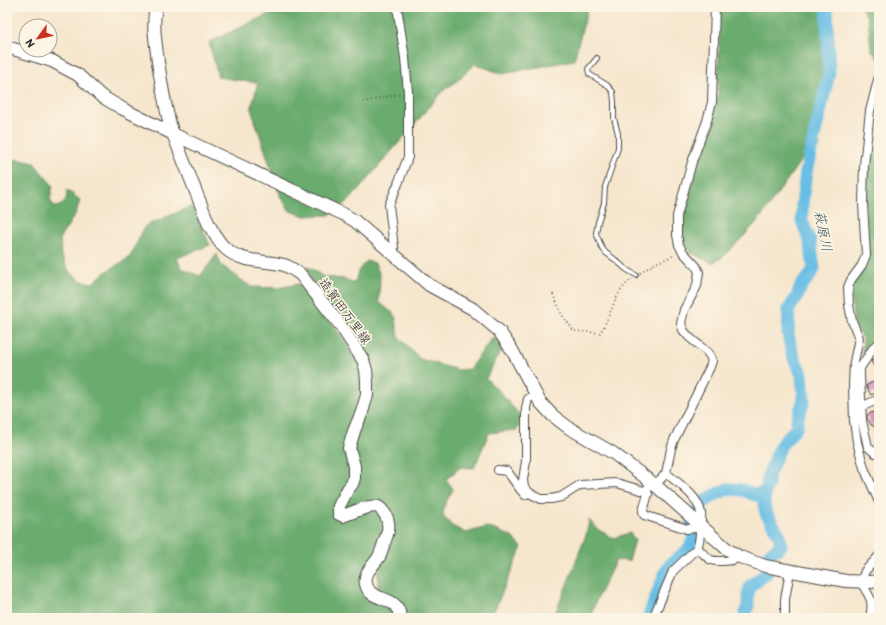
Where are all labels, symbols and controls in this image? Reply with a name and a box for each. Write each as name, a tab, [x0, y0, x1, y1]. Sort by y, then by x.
north arrow	[18, 18, 58, 58]
text: N	[23, 37, 38, 50]
water label: 萩原川	[811, 209, 835, 253]
street label: 造賀田万里線	[316, 275, 375, 348]

